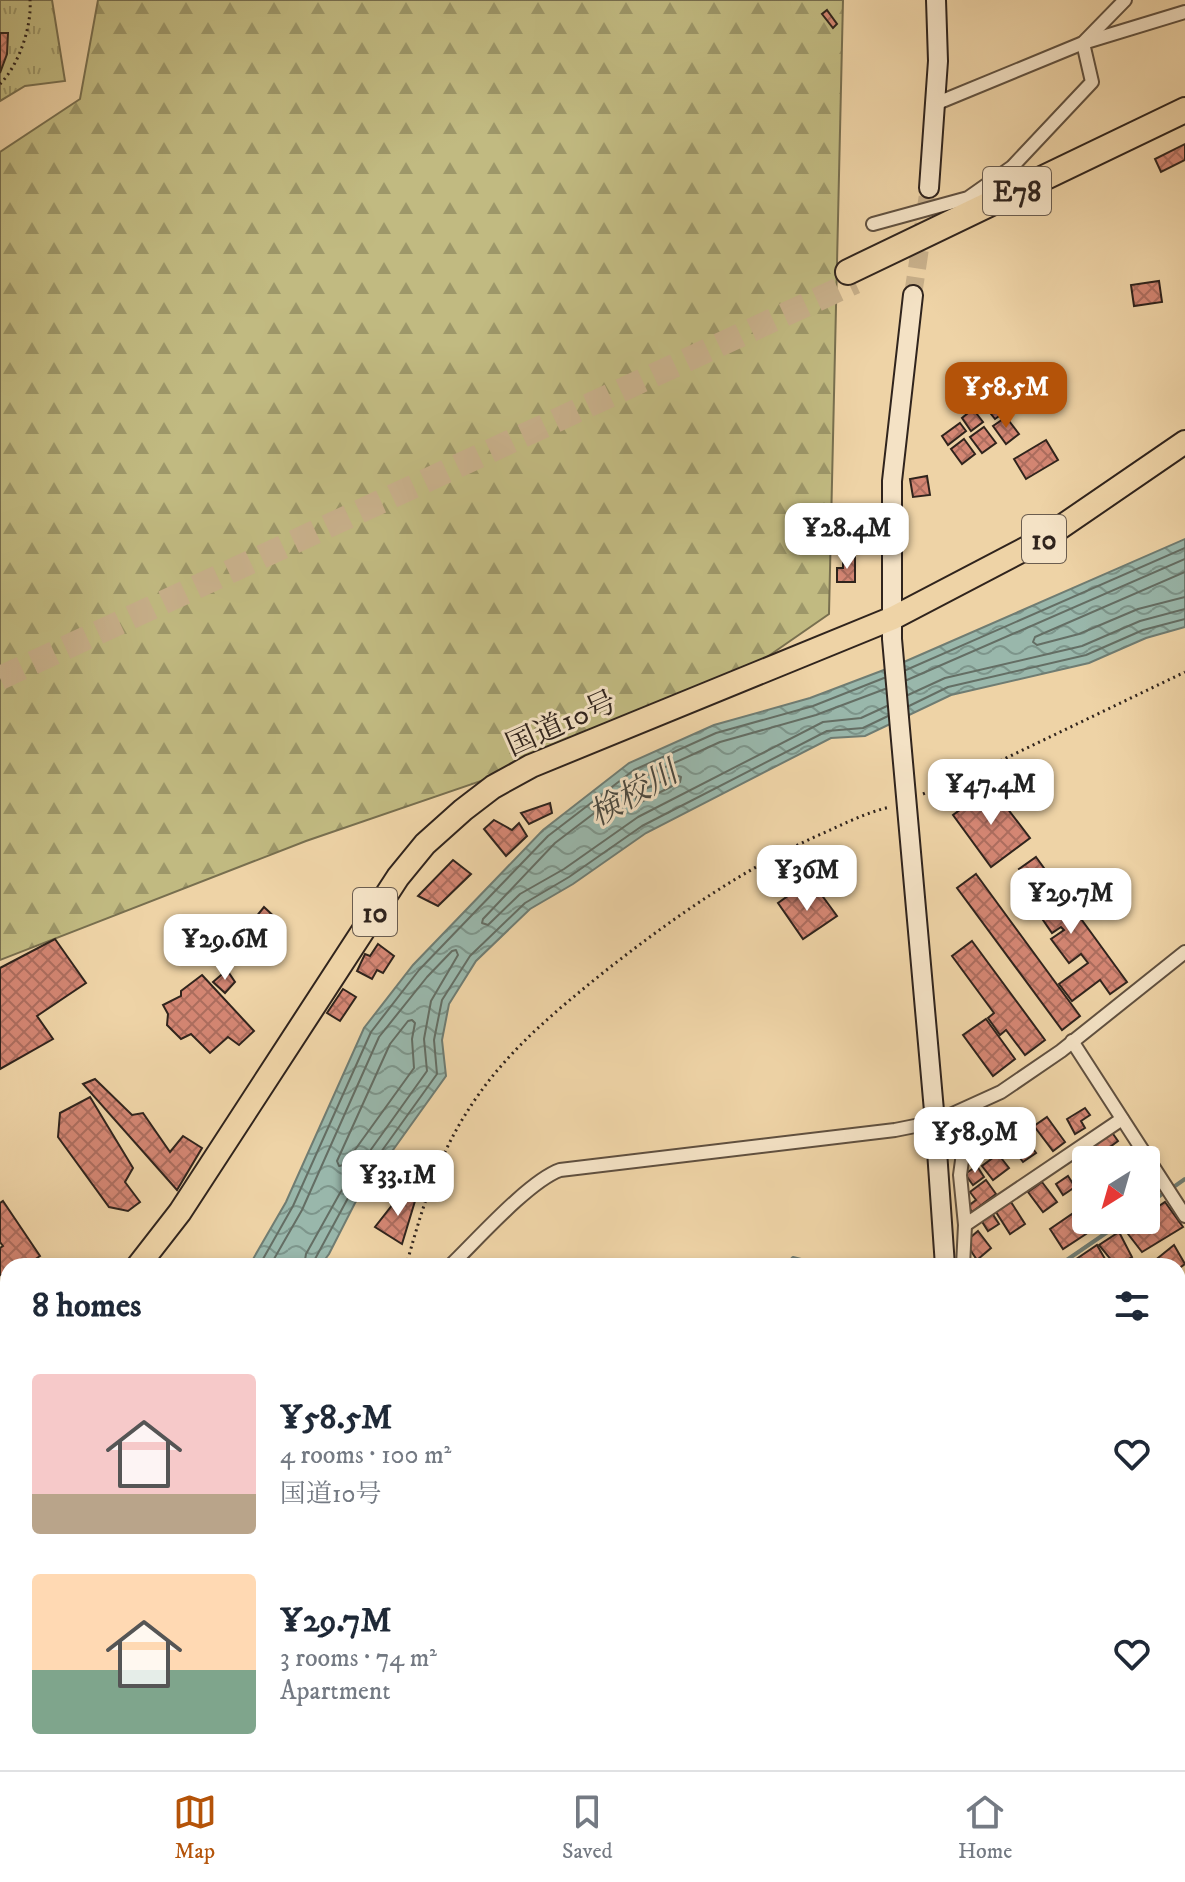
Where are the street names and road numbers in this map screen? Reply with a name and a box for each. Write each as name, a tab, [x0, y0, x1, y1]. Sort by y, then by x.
road number: E78	[983, 167, 1051, 215]
road number: 10	[1022, 515, 1066, 563]
street label: 国道10号	[501, 684, 623, 765]
road number: 10	[353, 888, 397, 936]

